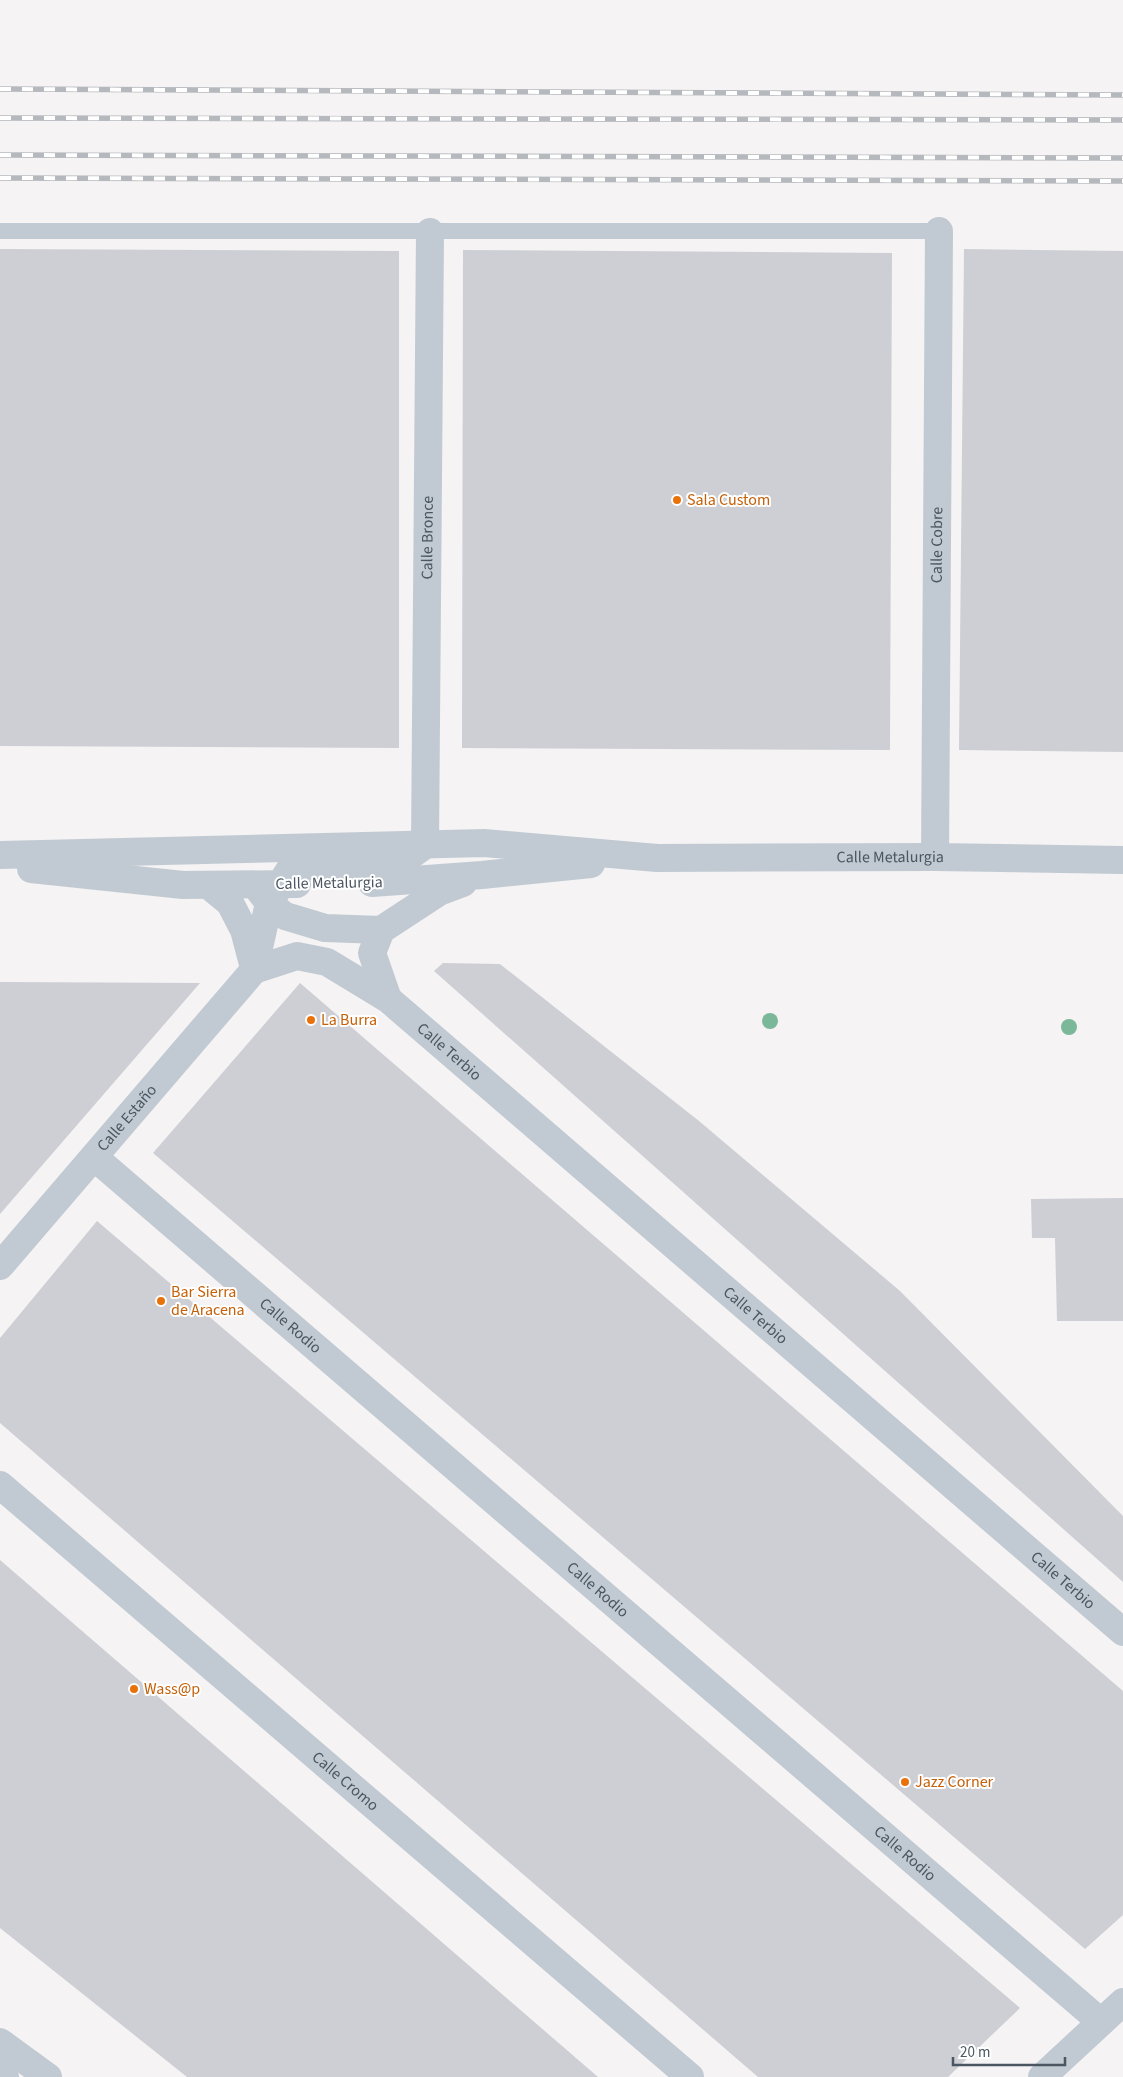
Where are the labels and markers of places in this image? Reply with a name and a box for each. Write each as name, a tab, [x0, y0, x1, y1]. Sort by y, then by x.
place label: Sala Custom	[687, 489, 770, 511]
marker: Sala Custom	[671, 494, 683, 506]
place label: La Burra	[321, 1009, 377, 1031]
marker: La Burra	[305, 1014, 317, 1026]
place label: Bar Sierra de Aracena	[171, 1281, 245, 1321]
marker: Bar Sierra de Aracena	[155, 1295, 167, 1307]
place label: Wass@p	[144, 1678, 200, 1700]
marker: Wass@p	[128, 1683, 140, 1695]
place label: Jazz Corner	[915, 1771, 994, 1793]
marker: Jazz Corner	[899, 1776, 911, 1788]

